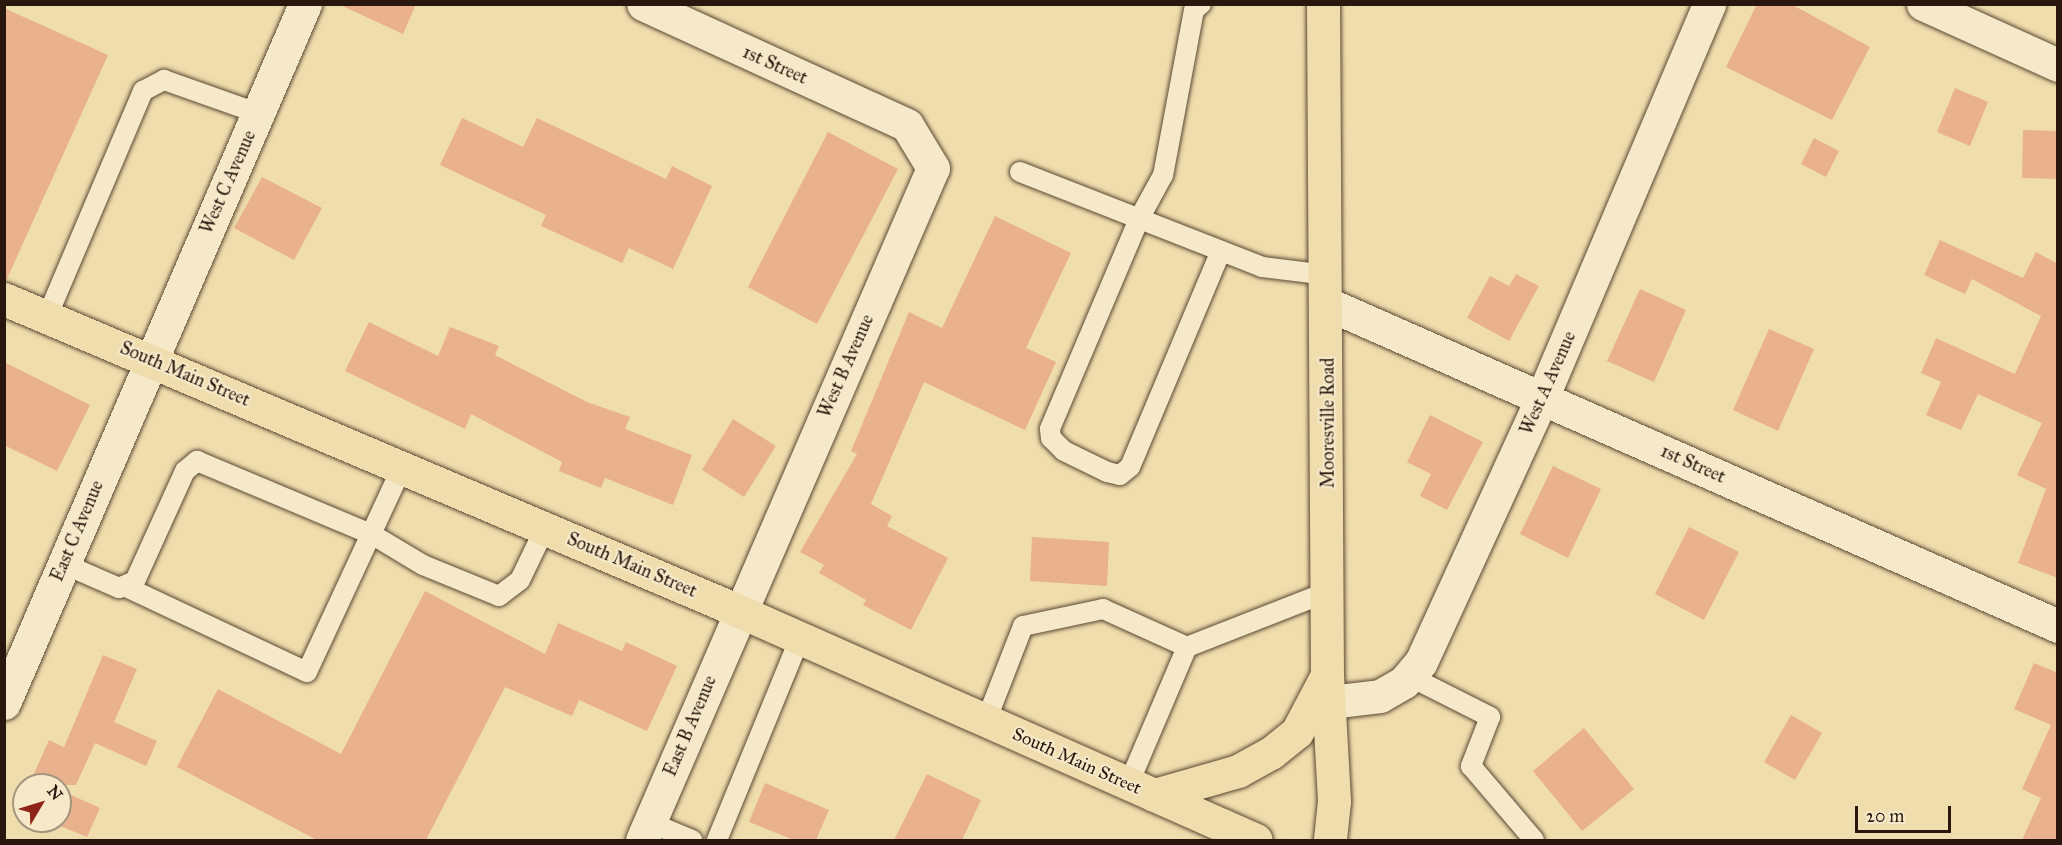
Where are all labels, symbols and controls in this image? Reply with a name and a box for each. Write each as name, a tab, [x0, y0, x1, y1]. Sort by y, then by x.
street label: 1st Street	[739, 41, 811, 89]
street label: West C Avenue	[196, 127, 260, 237]
street label: West B Avenue	[814, 311, 878, 421]
street label: West A Avenue	[1516, 328, 1580, 438]
street label: South Main Street	[117, 337, 253, 411]
street label: Mooresville Road	[1317, 358, 1339, 488]
street label: 1st Street	[1657, 440, 1729, 488]
street label: East C Avenue	[46, 477, 108, 585]
street label: South Main Street	[564, 528, 700, 602]
street label: East B Avenue	[659, 672, 721, 780]
street label: South Main Street	[1009, 723, 1145, 799]
north arrow	[12, 773, 72, 833]
text: N	[43, 782, 67, 804]
scale bar	[1858, 794, 1954, 832]
text: 20 m	[1866, 805, 1904, 827]

